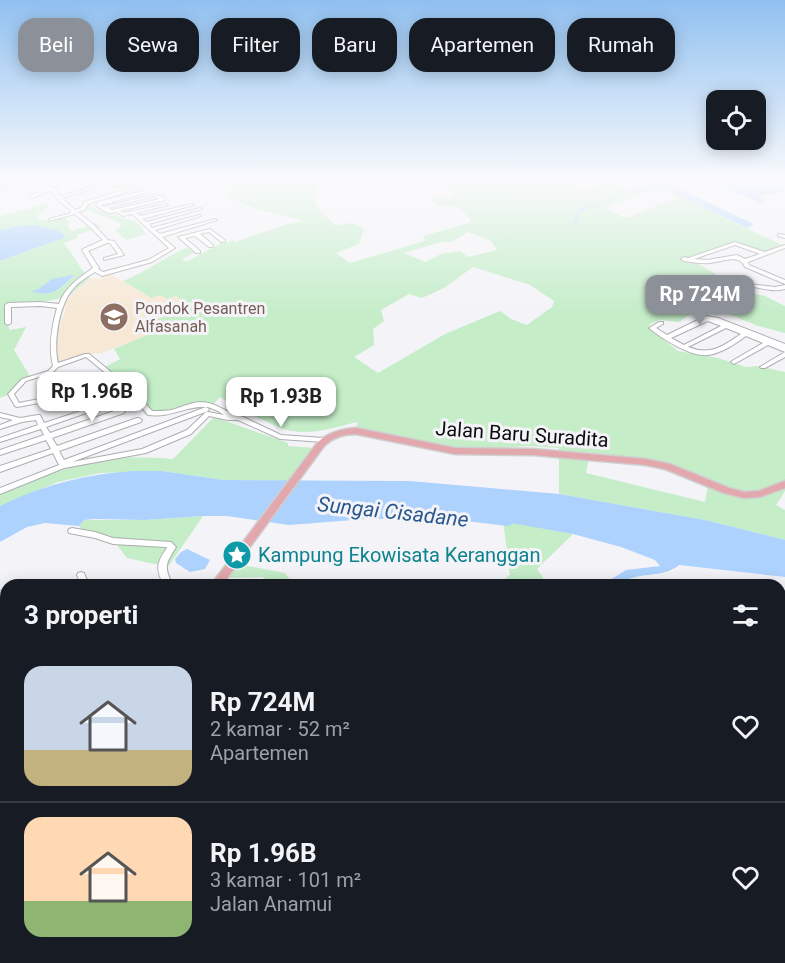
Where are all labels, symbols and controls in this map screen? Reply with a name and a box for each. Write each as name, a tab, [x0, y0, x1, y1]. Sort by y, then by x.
chip: Beli	[18, 18, 94, 72]
chip: Sewa	[106, 18, 199, 72]
chip: Filter	[211, 18, 300, 72]
chip: Baru	[312, 18, 397, 72]
chip: Apartemen	[409, 18, 555, 72]
chip: Rumah	[567, 18, 675, 72]
map controls	[706, 90, 766, 150]
button: locate	[706, 90, 766, 150]
pin: Rp 724M	[645, 275, 755, 326]
text: Rp 724M	[660, 282, 740, 306]
place label: Pondok Pesantren Alfasanah	[135, 299, 265, 336]
school or university icon: Pondok Pesantren Alfasanah	[98, 301, 130, 333]
pin: Rp 1.96B	[30, 372, 154, 423]
pin: Rp 1.93B	[219, 377, 343, 428]
text: Rp 1.96B	[51, 379, 133, 403]
text: Rp 1.93B	[240, 384, 322, 408]
street label: Jalan Baru Suradita	[435, 416, 609, 452]
water label: Sungai Cisadane	[316, 492, 470, 532]
place icon: Kampung Ekowisata Keranggan	[221, 539, 253, 571]
place label: Kampung Ekowisata Keranggan	[258, 543, 540, 567]
icon: filters	[729, 599, 762, 632]
text: 3 properti	[24, 600, 138, 630]
text: Rp 724M	[210, 687, 315, 717]
icon: home	[72, 690, 144, 762]
icon: heart	[729, 710, 762, 743]
text: 2 kamar · 52 m²	[210, 717, 350, 741]
text: Apartemen	[210, 741, 309, 765]
text: Rp 1.96B	[210, 838, 317, 868]
icon: home	[72, 841, 144, 913]
icon: heart	[729, 861, 762, 894]
text: 3 kamar · 101 m²	[210, 868, 361, 892]
text: Jalan Anamui	[210, 892, 332, 916]

